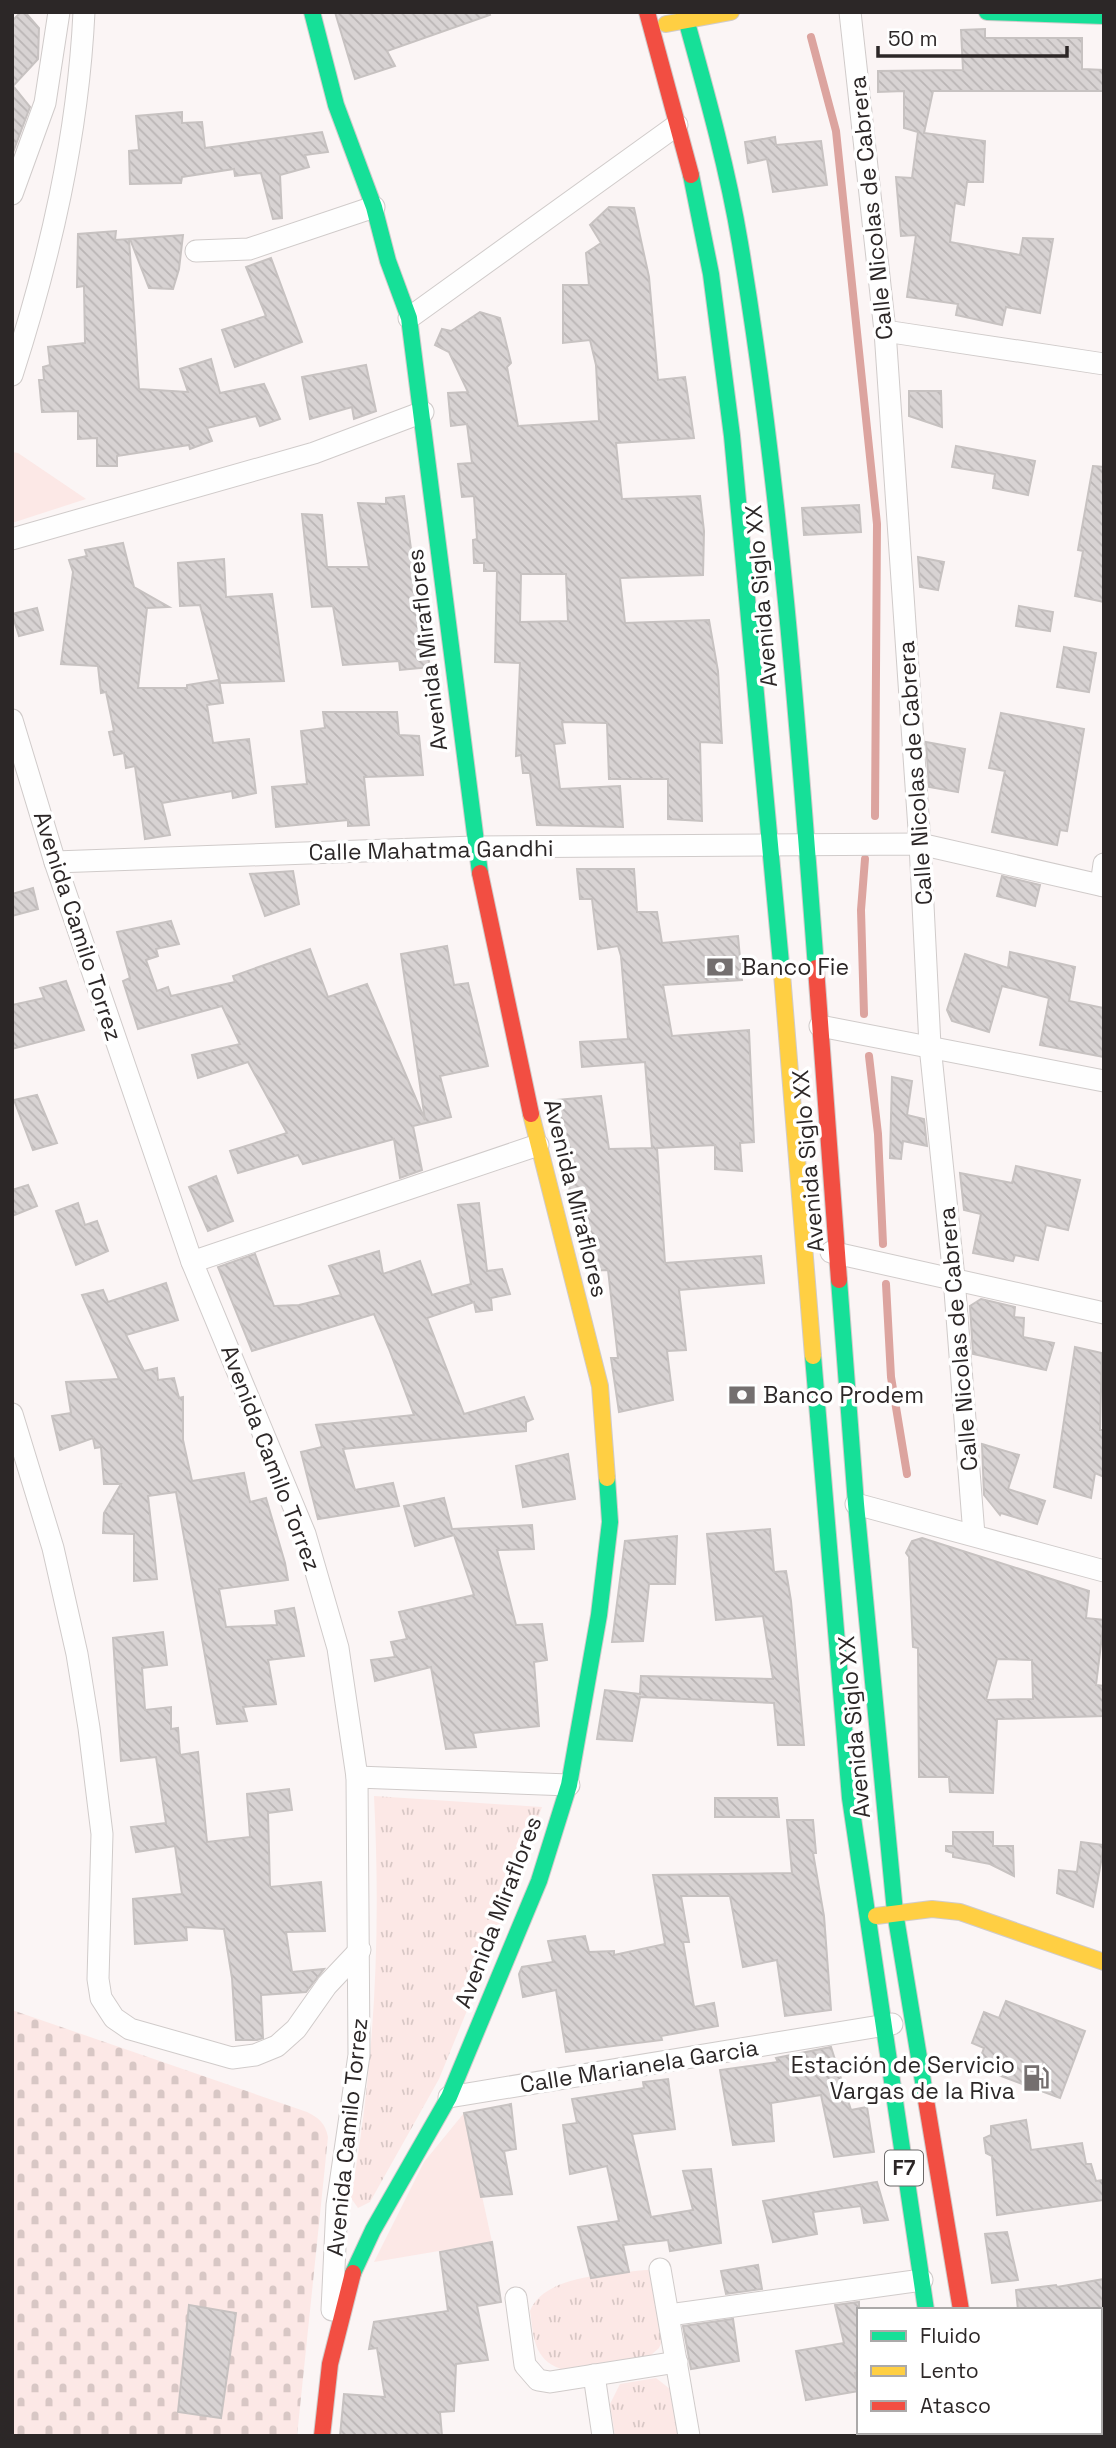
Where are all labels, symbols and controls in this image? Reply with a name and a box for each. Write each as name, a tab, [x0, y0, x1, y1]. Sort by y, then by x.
scale bar	[878, 14, 1067, 58]
text: 50 m	[888, 25, 938, 52]
street label: Calle Nicolas de Cabrera	[842, 75, 900, 341]
street label: Avenida Siglo XX	[738, 504, 784, 688]
street label: Avenida Miraflores	[400, 547, 454, 753]
street label: Calle Nicolas de Cabrera	[891, 640, 939, 906]
street label: Avenida Camilo Torrez	[27, 808, 129, 1044]
street label: Calle Mahatma Gandhi	[308, 833, 554, 867]
bank icon: Banco Fie	[705, 952, 735, 982]
place label: Banco Fie	[741, 952, 849, 982]
street label: Avenida Siglo XX	[785, 1069, 831, 1253]
street label: Avenida Miraflores	[537, 1096, 615, 1300]
street label: Calle Nicolas de Cabrera	[932, 1206, 984, 1472]
street label: Avenida Camilo Torrez	[214, 1341, 328, 1575]
bank icon: Banco Prodem	[727, 1380, 757, 1410]
place label: Banco Prodem	[763, 1380, 924, 1410]
street label: Avenida Siglo XX	[831, 1635, 877, 1819]
street label: Avenida Miraflores	[448, 1812, 548, 2012]
street label: Avenida Camilo Torrez	[320, 2016, 374, 2258]
street label: Calle Marianela Garcia	[518, 2032, 760, 2100]
place label: Estación de Servicio Vargas de la Riva	[791, 2050, 1015, 2106]
fuel station icon: Estación de Servicio Vargas de la Riva	[1021, 2063, 1051, 2093]
road number: F7	[885, 2150, 923, 2186]
legend	[857, 2308, 1102, 2434]
text: Fluido	[920, 2322, 981, 2349]
text: Lento	[920, 2357, 979, 2384]
text: Atasco	[920, 2392, 991, 2419]

